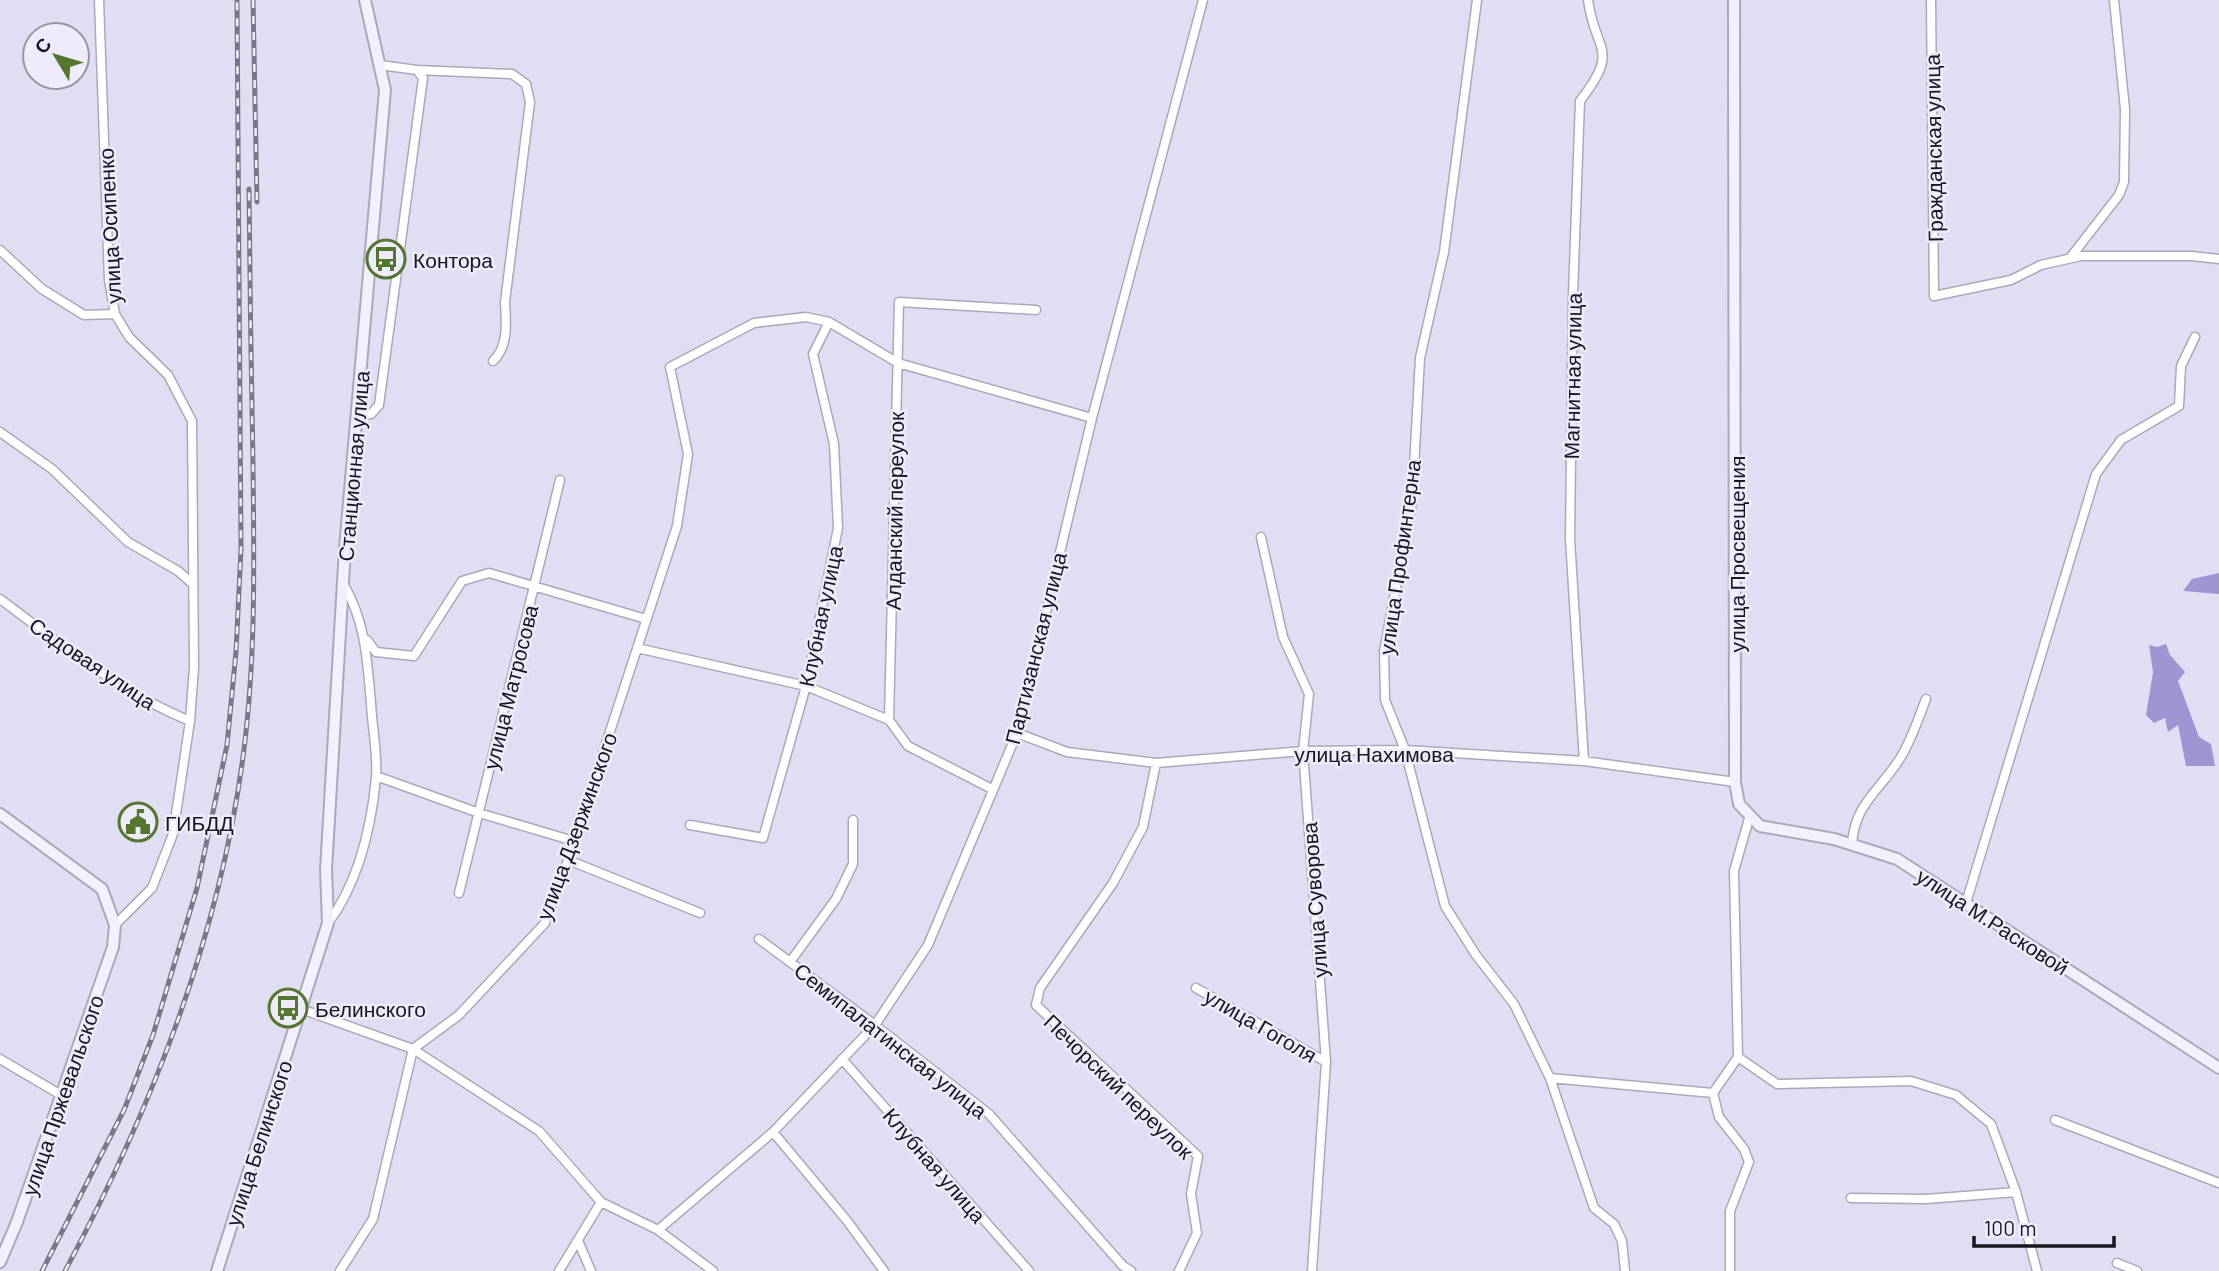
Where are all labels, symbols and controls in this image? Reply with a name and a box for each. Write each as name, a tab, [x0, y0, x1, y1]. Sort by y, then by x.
north arrow	[21, 21, 91, 91]
text: С	[29, 33, 56, 58]
street label: Гражданская улица	[1919, 53, 1947, 242]
street label: улица Осипенко	[92, 147, 126, 305]
bus stop icon: Контора	[365, 238, 407, 280]
place label: Контора	[413, 247, 493, 272]
street label: Магнитная улица	[1558, 292, 1586, 460]
street label: Станционная улица	[332, 369, 374, 562]
street label: Алданский переулок	[880, 411, 908, 611]
street label: улица Просвещения	[1724, 456, 1749, 652]
street label: улица Профинтерна	[1373, 457, 1425, 656]
street label: Клубная улица	[793, 543, 847, 689]
street label: Партизанская улица	[999, 549, 1071, 747]
street label: улица Матросова	[477, 602, 543, 772]
street label: Садовая улица	[25, 612, 161, 715]
street label: улица Дзержинского	[530, 729, 622, 923]
street label: улица Нахимова	[1294, 741, 1454, 766]
public building icon: ГИБДД	[117, 801, 159, 843]
place label: ГИБДД	[165, 810, 234, 835]
street label: улица Суворова	[1296, 821, 1332, 979]
street label: улица М.Расковой	[1912, 863, 2074, 979]
street label: Семипалатинская улица	[790, 957, 993, 1123]
street label: улица Гоголя	[1200, 983, 1322, 1067]
bus stop icon: Белинского	[267, 987, 309, 1029]
street label: улица Пржевальского	[16, 991, 108, 1199]
place label: Белинского	[315, 996, 426, 1021]
street label: Печорский переулок	[1039, 1008, 1199, 1164]
street label: улица Белинского	[219, 1057, 297, 1229]
street label: Клубная улица	[878, 1103, 992, 1228]
scale bar	[1974, 1204, 2114, 1248]
text: 100 m	[1984, 1215, 2037, 1240]

